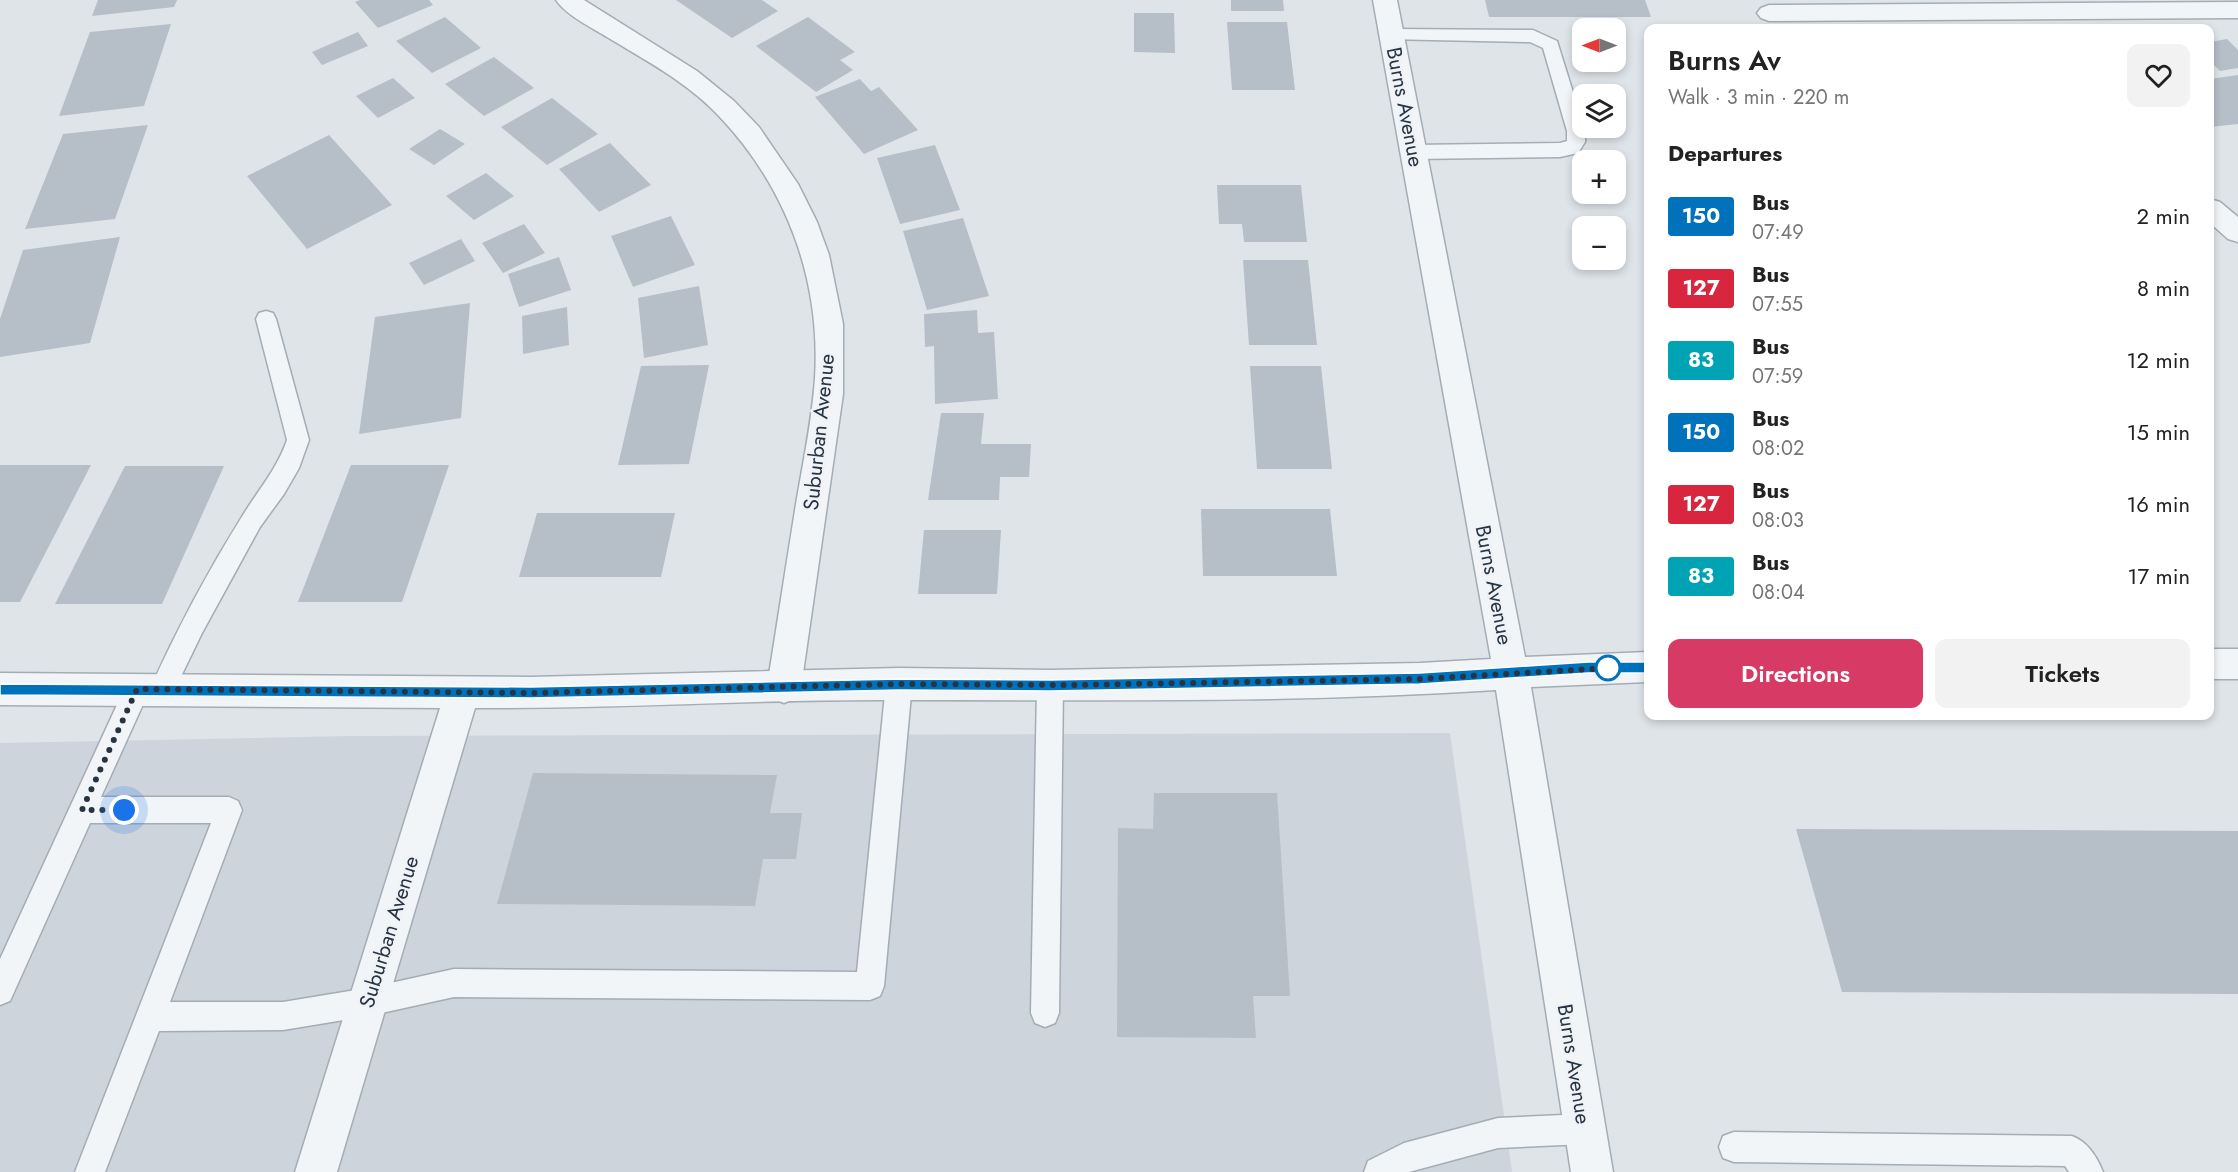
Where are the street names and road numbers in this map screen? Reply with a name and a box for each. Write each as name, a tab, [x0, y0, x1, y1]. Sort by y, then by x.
street label: Burns Avenue	[1379, 45, 1431, 170]
street label: Suburban Avenue	[796, 352, 842, 512]
street label: Burns Avenue	[1468, 523, 1520, 648]
street label: Suburban Avenue	[352, 852, 426, 1012]
street label: Burns Avenue	[1550, 1002, 1598, 1126]

